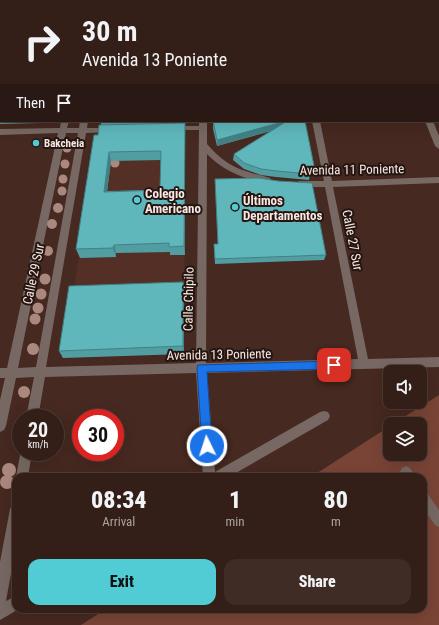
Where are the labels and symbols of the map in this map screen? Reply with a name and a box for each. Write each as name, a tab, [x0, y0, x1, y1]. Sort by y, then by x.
place label: Bakcheia	[44, 137, 84, 150]
marker: Bakcheia	[31, 138, 41, 148]
street label: Avenida 11 Poniente	[299, 161, 405, 178]
place label: Colegio Americano	[145, 186, 201, 216]
place label: Últimos Departamentos	[243, 193, 322, 223]
marker: Colegio Americano	[132, 195, 142, 205]
marker: Últimos Departamentos	[230, 202, 240, 212]
street label: Calle 27 Sur	[339, 209, 366, 272]
street label: Calle 29 Sur	[20, 242, 47, 306]
street label: Calle Chipilo	[180, 267, 197, 331]
street label: Avenida 13 Poniente	[166, 346, 272, 363]
pin	[317, 348, 351, 382]
speed limit sign: 30	[72, 409, 124, 461]
position arrow	[186, 425, 228, 467]

